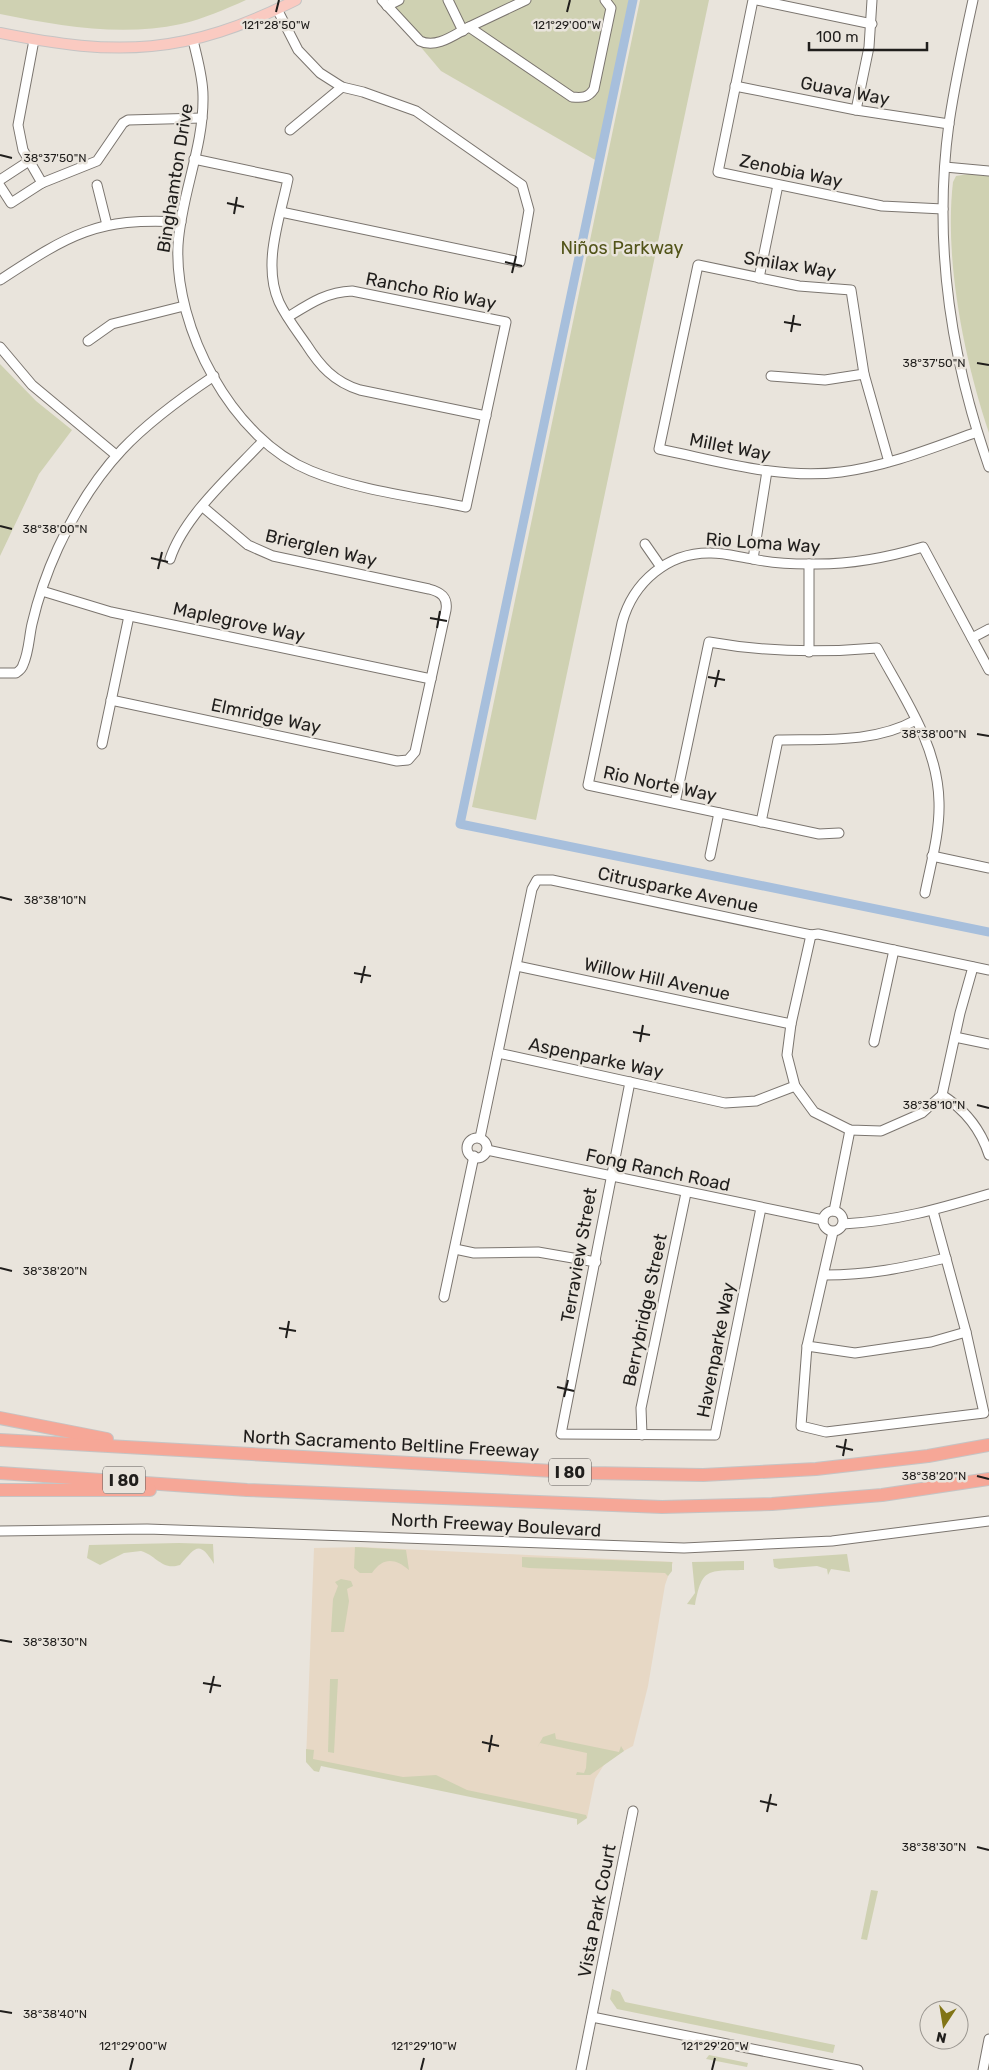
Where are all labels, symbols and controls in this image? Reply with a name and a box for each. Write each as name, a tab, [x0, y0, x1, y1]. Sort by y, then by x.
text: 121°28'50"W	[242, 18, 310, 32]
text: 121°29'00"W	[533, 18, 601, 32]
scale bar	[809, 20, 926, 52]
text: 100 m	[816, 28, 858, 46]
street label: Guava Way	[799, 72, 891, 110]
street label: Binghamton Drive	[152, 102, 198, 254]
street label: Zenobia Way	[738, 149, 845, 193]
text: 38°37'50"N	[23, 151, 87, 165]
park label: Niños Parkway	[561, 237, 684, 259]
street label: Smilax Way	[742, 247, 838, 283]
street label: Rancho Rio Way	[364, 268, 498, 314]
text: 38°37'50"N	[902, 356, 966, 370]
street label: Millet Way	[688, 428, 773, 466]
text: 38°38'00"N	[22, 522, 88, 536]
street label: Brierglen Way	[263, 524, 379, 572]
street label: Rio Loma Way	[705, 528, 821, 558]
street label: Maplegrove Way	[171, 597, 307, 647]
street label: Elmridge Way	[209, 694, 323, 738]
text: 38°38'00"N	[901, 727, 967, 741]
street label: Rio Norte Way	[601, 761, 719, 807]
street label: Citrusparke Avenue	[596, 862, 760, 918]
text: 38°38'10"N	[24, 893, 86, 907]
street label: Willow Hill Avenue	[582, 953, 732, 1005]
street label: Aspenparke Way	[527, 1033, 665, 1083]
text: 38°38'10"N	[903, 1098, 965, 1112]
street label: Fong Ranch Road	[584, 1144, 732, 1196]
street label: Terraview Street	[556, 1186, 602, 1324]
street label: Berrybridge Street	[618, 1232, 672, 1388]
text: 38°38'20"N	[23, 1264, 87, 1278]
street label: Havenparke Way	[692, 1280, 740, 1420]
street label: North Sacramento Beltline Freeway	[242, 1425, 540, 1463]
road number: I 80	[549, 1458, 591, 1485]
road number: I 80	[103, 1466, 145, 1494]
text: 38°38'20"N	[902, 1469, 966, 1483]
street label: North Freeway Boulevard	[390, 1508, 602, 1542]
text: 38°38'30"N	[23, 1635, 87, 1649]
text: 38°38'30"N	[902, 1840, 966, 1854]
street label: Vista Park Court	[573, 1842, 621, 1980]
north arrow	[919, 2000, 969, 2050]
text: 38°38'40"N	[23, 2007, 87, 2021]
text: N	[935, 2028, 948, 2047]
text: 121°29'00"W	[99, 2039, 167, 2053]
text: 121°29'10"W	[391, 2039, 457, 2053]
text: 121°29'20"W	[681, 2039, 749, 2053]

